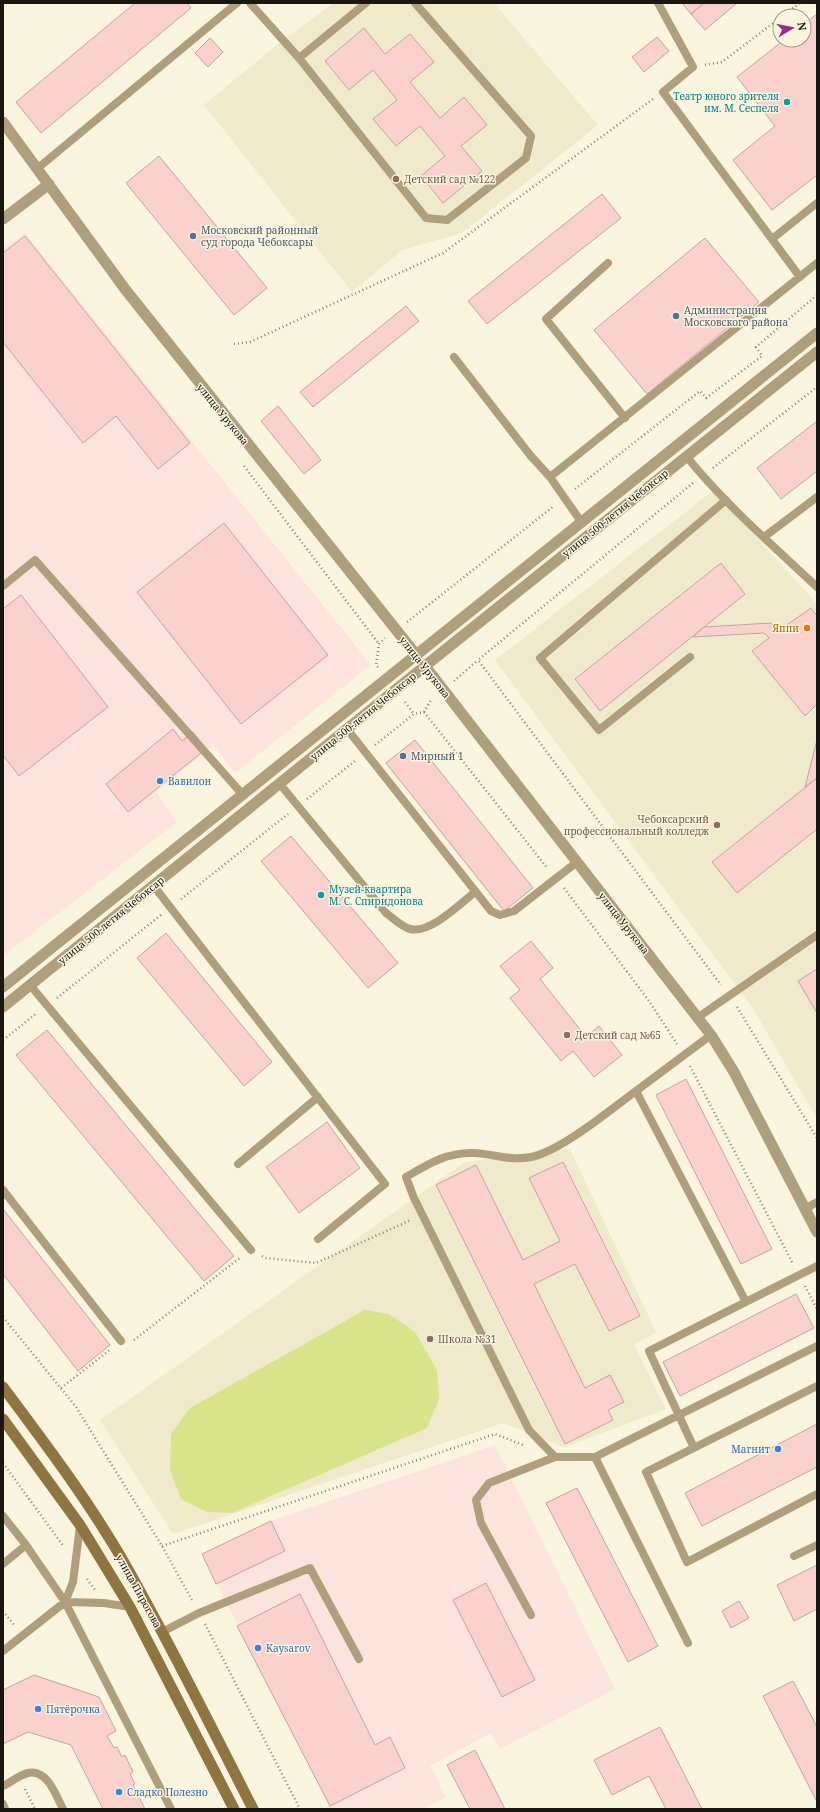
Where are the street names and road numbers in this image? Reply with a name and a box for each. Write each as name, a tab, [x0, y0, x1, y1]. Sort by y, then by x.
street label: улица Урукова	[194, 380, 252, 448]
street label: улица 500-летия Чебоксар	[559, 466, 671, 560]
street label: улица Урукова	[396, 633, 454, 701]
street label: улица 500-летия Чебоксар	[307, 669, 419, 763]
street label: улица 500-летия Чебоксар	[55, 873, 167, 967]
street label: улица Урукова	[595, 889, 653, 957]
street label: улица Пирогова	[113, 1552, 165, 1631]

